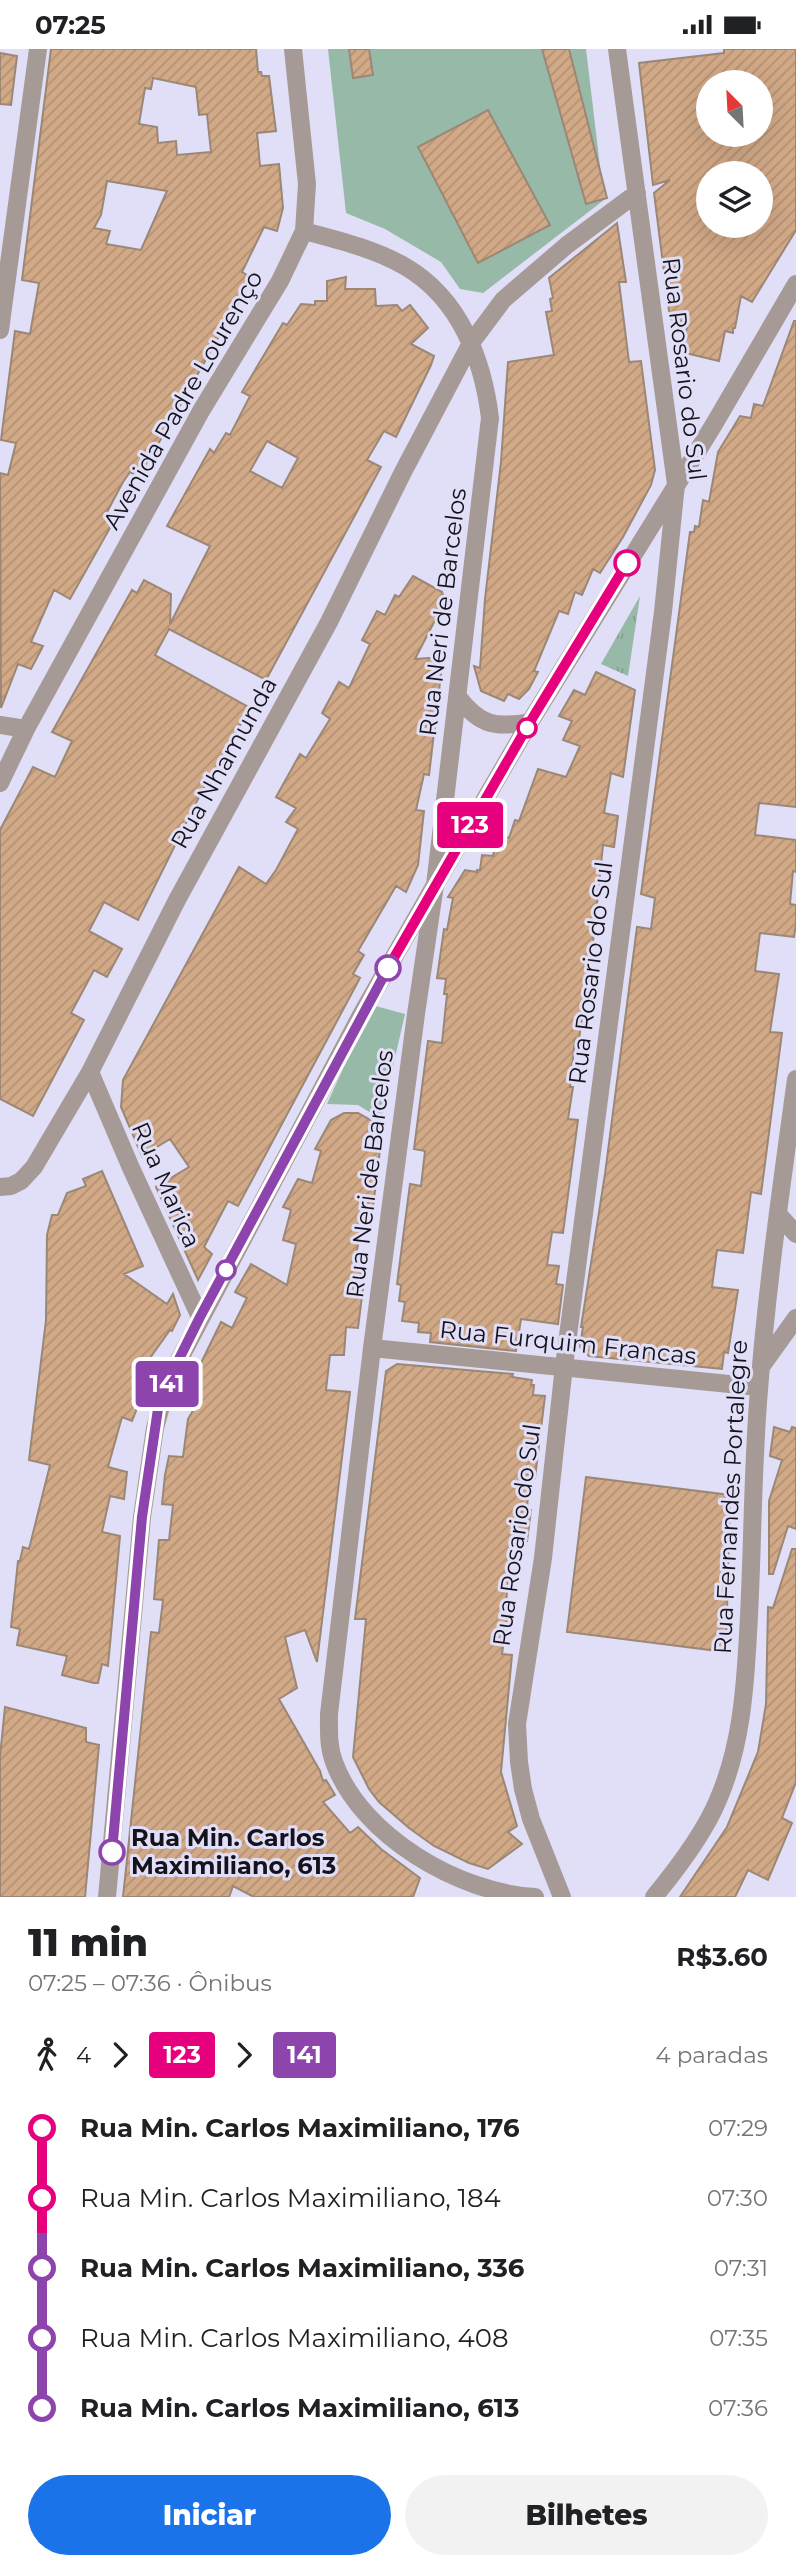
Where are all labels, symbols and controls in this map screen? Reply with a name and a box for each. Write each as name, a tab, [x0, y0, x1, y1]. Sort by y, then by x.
text: 07:25	[35, 9, 106, 41]
north arrow	[696, 70, 774, 147]
map controls	[696, 70, 773, 238]
button: layers	[696, 161, 773, 238]
street label: Rua Rosario do Sul	[656, 256, 713, 482]
street label: Avenida Padre Lourenço	[96, 265, 269, 534]
street label: Rua Neri de Barcelos	[413, 486, 472, 738]
unlabelled marker	[614, 550, 640, 576]
street label: Rua Nhamunda	[164, 672, 283, 854]
unlabelled marker	[517, 718, 537, 738]
line badge: 123	[430, 802, 510, 848]
text: 123	[451, 810, 489, 839]
street label: Rua Rosario do Sul	[562, 860, 619, 1086]
unlabelled marker	[375, 955, 401, 981]
street label: Rua Neri de Barcelos	[340, 1048, 399, 1300]
street label: Rua Marica	[126, 1117, 207, 1252]
unlabelled marker	[216, 1260, 236, 1280]
street label: Rua Furquim Francas	[438, 1315, 698, 1370]
street label: Rua Fernandes Portalegre	[708, 1339, 753, 1655]
line badge: 141	[127, 1361, 207, 1407]
text: 141	[150, 1369, 184, 1398]
street label: Rua Rosario do Sul	[487, 1422, 546, 1648]
place label: Rua Min. Carlos Maximiliano, 613	[131, 1823, 336, 1880]
marker: Rua Min. Carlos Maximiliano, 613	[99, 1839, 125, 1865]
text: 11 min	[28, 1919, 148, 1966]
text: R$3.60	[676, 1941, 768, 1973]
text: 07:25 – 07:36 · Ônibus	[28, 1969, 272, 1997]
icon: walk	[28, 2036, 66, 2074]
icon: forward	[101, 2036, 139, 2074]
icon: forward	[225, 2036, 263, 2074]
text: 123	[163, 2040, 201, 2069]
text: 141	[287, 2040, 322, 2069]
text: 4	[76, 2041, 91, 2069]
text: 4 paradas	[655, 2041, 768, 2069]
text: Rua Min. Carlos Maximiliano, 176	[80, 2112, 519, 2144]
text: 07:29	[708, 2114, 768, 2142]
text: Rua Min. Carlos Maximiliano, 184	[80, 2182, 501, 2214]
text: 07:30	[707, 2184, 768, 2212]
text: Rua Min. Carlos Maximiliano, 336	[80, 2252, 524, 2284]
text: 07:31	[714, 2254, 768, 2282]
text: Rua Min. Carlos Maximiliano, 408	[80, 2322, 509, 2354]
text: 07:35	[709, 2324, 768, 2352]
text: Rua Min. Carlos Maximiliano, 613	[80, 2392, 519, 2424]
text: 07:36	[708, 2394, 768, 2422]
button: Iniciar	[28, 2475, 391, 2555]
button: Bilhetes	[405, 2475, 768, 2555]

